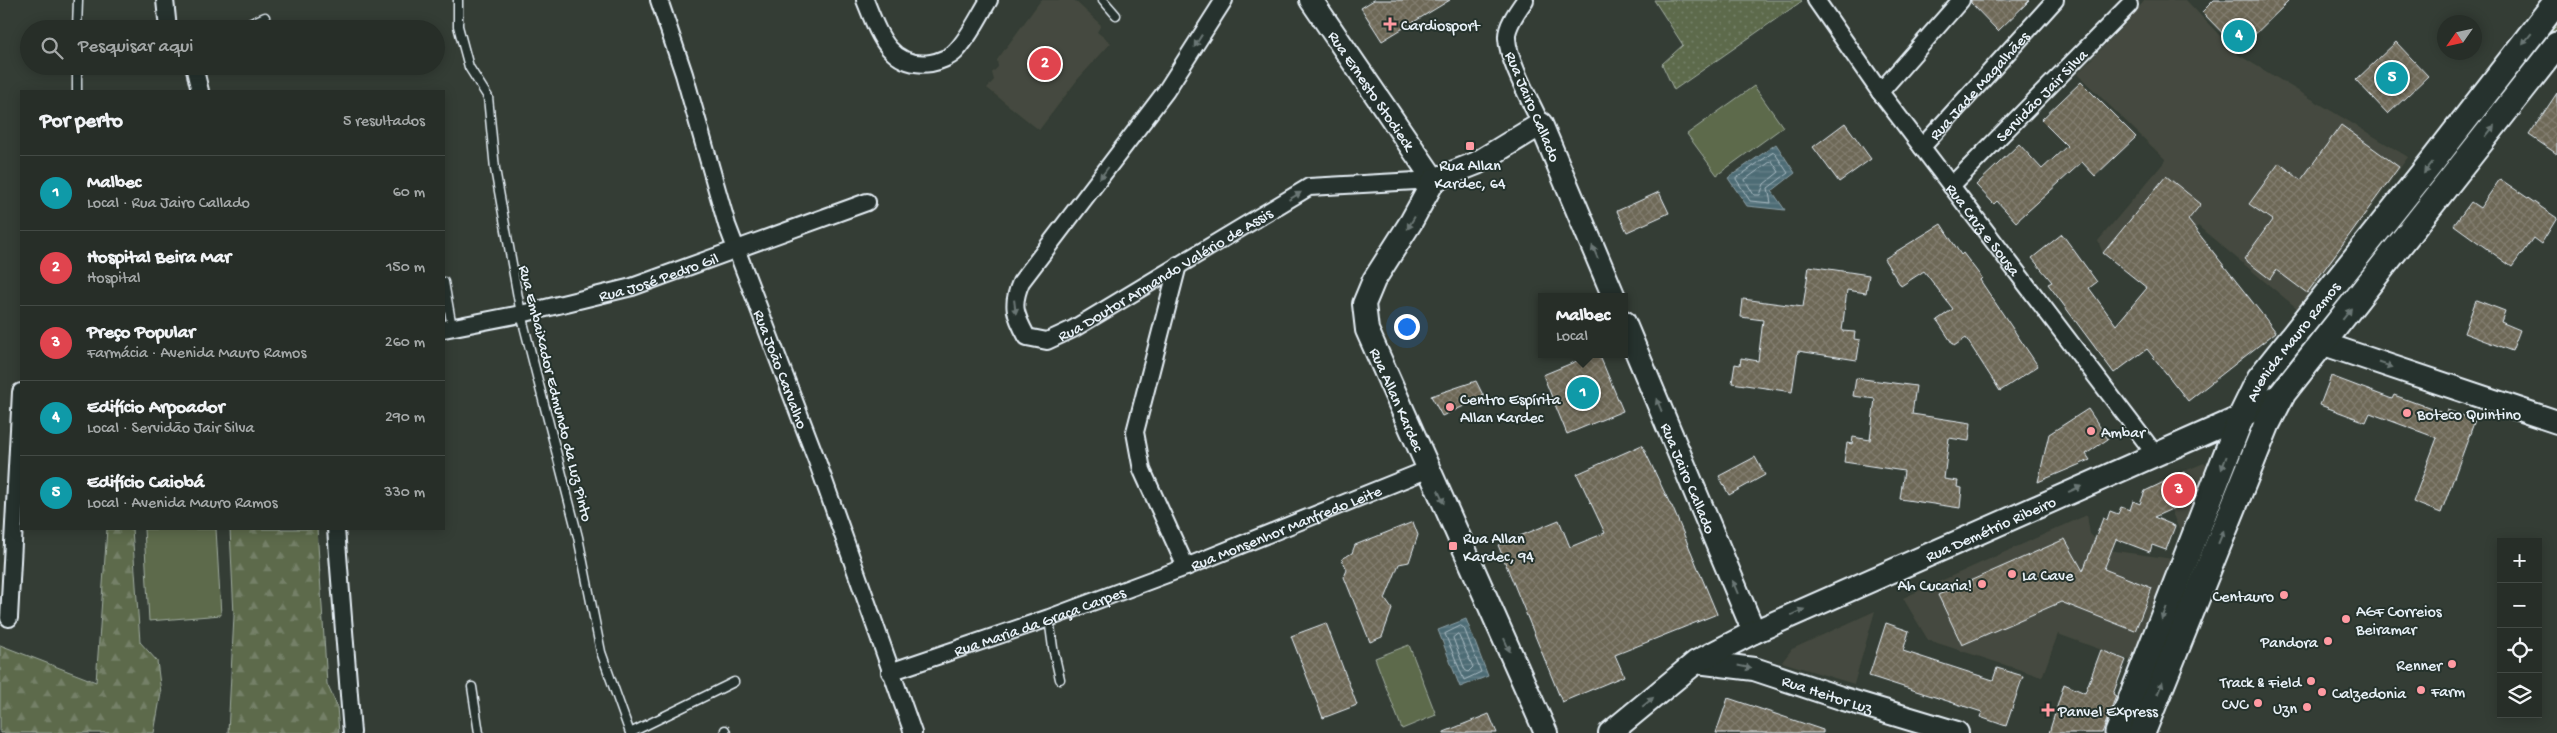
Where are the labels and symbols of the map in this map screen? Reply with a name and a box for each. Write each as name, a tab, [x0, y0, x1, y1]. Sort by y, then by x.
north arrow	[2437, 15, 2482, 60]
marker: Cardiosport	[1383, 17, 1397, 31]
pin: 4	[2223, 17, 2255, 55]
place label: Cardiosport	[1401, 18, 1481, 37]
street label: Rua Jade Magalhães	[1927, 28, 2036, 146]
street label: Rua Ernesto Stodieck	[1322, 29, 1418, 157]
one-way arrow	[2522, 32, 2533, 45]
one-way arrow	[1193, 35, 1202, 48]
pin: 2	[1029, 45, 1061, 83]
street label: Servidão Jair Silva	[1993, 46, 2094, 148]
street label: Rua Jairo Callado	[1499, 49, 1563, 166]
pin: 5	[2376, 59, 2408, 97]
one-way arrow	[2484, 125, 2495, 138]
marker: Rua Allan Kardec, 64	[1464, 140, 1476, 152]
place label: Rua Allan Kardec, 64	[1435, 158, 1506, 195]
one-way arrow	[2423, 161, 2433, 175]
one-way arrow	[1098, 166, 1109, 179]
street label: Rua Cruz e Sousa	[1940, 181, 2023, 282]
one-way arrow	[1288, 191, 1301, 200]
street label: Rua Doutor Armando Valério de Assis	[1056, 205, 1278, 348]
one-way arrow	[1406, 216, 1415, 229]
one-way arrow	[1590, 245, 1598, 259]
street label: Rua José Pedro Gil	[598, 251, 722, 308]
street label: Rua Embaixador Edmundo da Luz Pinto	[513, 264, 595, 524]
street label: Avenida Mauro Ramos	[2244, 278, 2347, 406]
one-way arrow	[1011, 299, 1019, 315]
street label: Rua João Carvalho	[747, 308, 810, 432]
one-way arrow	[2341, 308, 2352, 321]
your location	[1394, 314, 1420, 340]
street label: Rua Allan Kardec	[1363, 346, 1426, 456]
one-way arrow	[2379, 362, 2394, 369]
pin: 1	[1567, 374, 1599, 412]
place label: Centro Espírita Allan Kardec	[1460, 392, 1562, 429]
one-way arrow	[1655, 397, 1663, 412]
marker: Centro Espírita Allan Kardec	[1444, 401, 1456, 413]
marker: Boteco Quintino	[2401, 407, 2413, 419]
place label: Boteco Quintino	[2416, 407, 2521, 426]
street label: Rua Jairo Callado	[1654, 421, 1718, 537]
marker: Ambar	[2085, 425, 2097, 437]
place label: Ambar	[2101, 425, 2146, 444]
one-way arrow	[2219, 456, 2227, 470]
pin: 3	[2163, 471, 2195, 509]
street label: Rua Monsenhor Manfredo Leite	[1189, 483, 1386, 577]
one-way arrow	[2068, 485, 2082, 493]
one-way arrow	[1437, 490, 1445, 504]
street label: Rua Demétrio Ribeiro	[1923, 494, 2060, 568]
one-way arrow	[2218, 530, 2226, 544]
place label: Rua Allan Kardec, 94	[1463, 531, 1534, 568]
marker: Rua Allan Kardec, 94	[1447, 540, 1459, 552]
marker: La Cave	[2006, 568, 2018, 580]
place label: La Cave	[2022, 568, 2074, 587]
place label: Ah Cucaria!	[1898, 578, 1972, 597]
marker: Ah Cucaria!	[1976, 578, 1988, 590]
one-way arrow	[1731, 580, 1739, 594]
street label: Rua Maria da Graça Carpes	[952, 584, 1130, 663]
place label: Centauro	[2213, 589, 2274, 608]
marker: Centauro	[2278, 589, 2290, 601]
place label: AGF Correios Beiramar	[2355, 604, 2443, 641]
one-way arrow	[2160, 607, 2168, 621]
one-way arrow	[1791, 608, 1806, 617]
marker: AGF Correios Beiramar	[2340, 613, 2352, 625]
place label: Pandora	[2259, 635, 2319, 654]
marker: Pandora	[2322, 635, 2334, 647]
one-way arrow	[1503, 638, 1511, 652]
place label: Renner	[2396, 658, 2443, 677]
marker: Renner	[2446, 658, 2458, 670]
one-way arrow	[1737, 663, 1752, 671]
street label: Rua Heitor Luz	[1779, 673, 1875, 720]
place label: Track & Field	[2219, 675, 2303, 694]
marker: Track & Field	[2305, 675, 2317, 687]
one-way arrow	[2157, 681, 2165, 695]
marker: Farm	[2415, 684, 2427, 696]
place label: Farm	[2430, 684, 2466, 703]
marker: Calzedonia	[2316, 686, 2328, 698]
place label: Calzedonia	[2332, 686, 2407, 705]
one-way arrow	[1641, 696, 1654, 707]
place label: CVC	[2222, 697, 2249, 716]
marker: CVC	[2252, 697, 2264, 709]
place label: Uzn	[2273, 701, 2297, 720]
marker: Uzn	[2301, 701, 2313, 713]
marker: Panvel Express	[2042, 704, 2054, 716]
place label: Panvel Express	[2057, 704, 2159, 723]

